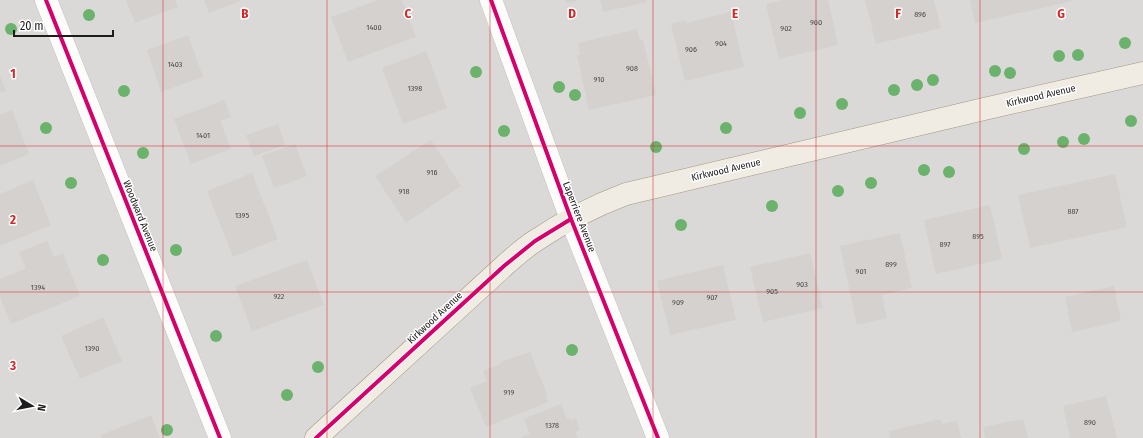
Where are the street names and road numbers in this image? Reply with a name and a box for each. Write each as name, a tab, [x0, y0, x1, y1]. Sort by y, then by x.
street label: Kirkwood Avenue	[1005, 82, 1077, 110]
street label: Kirkwood Avenue	[690, 156, 762, 184]
street label: Woodward Avenue	[120, 179, 160, 253]
street label: Laperriere Avenue	[560, 180, 598, 254]
street label: Kirkwood Avenue	[405, 289, 465, 347]

